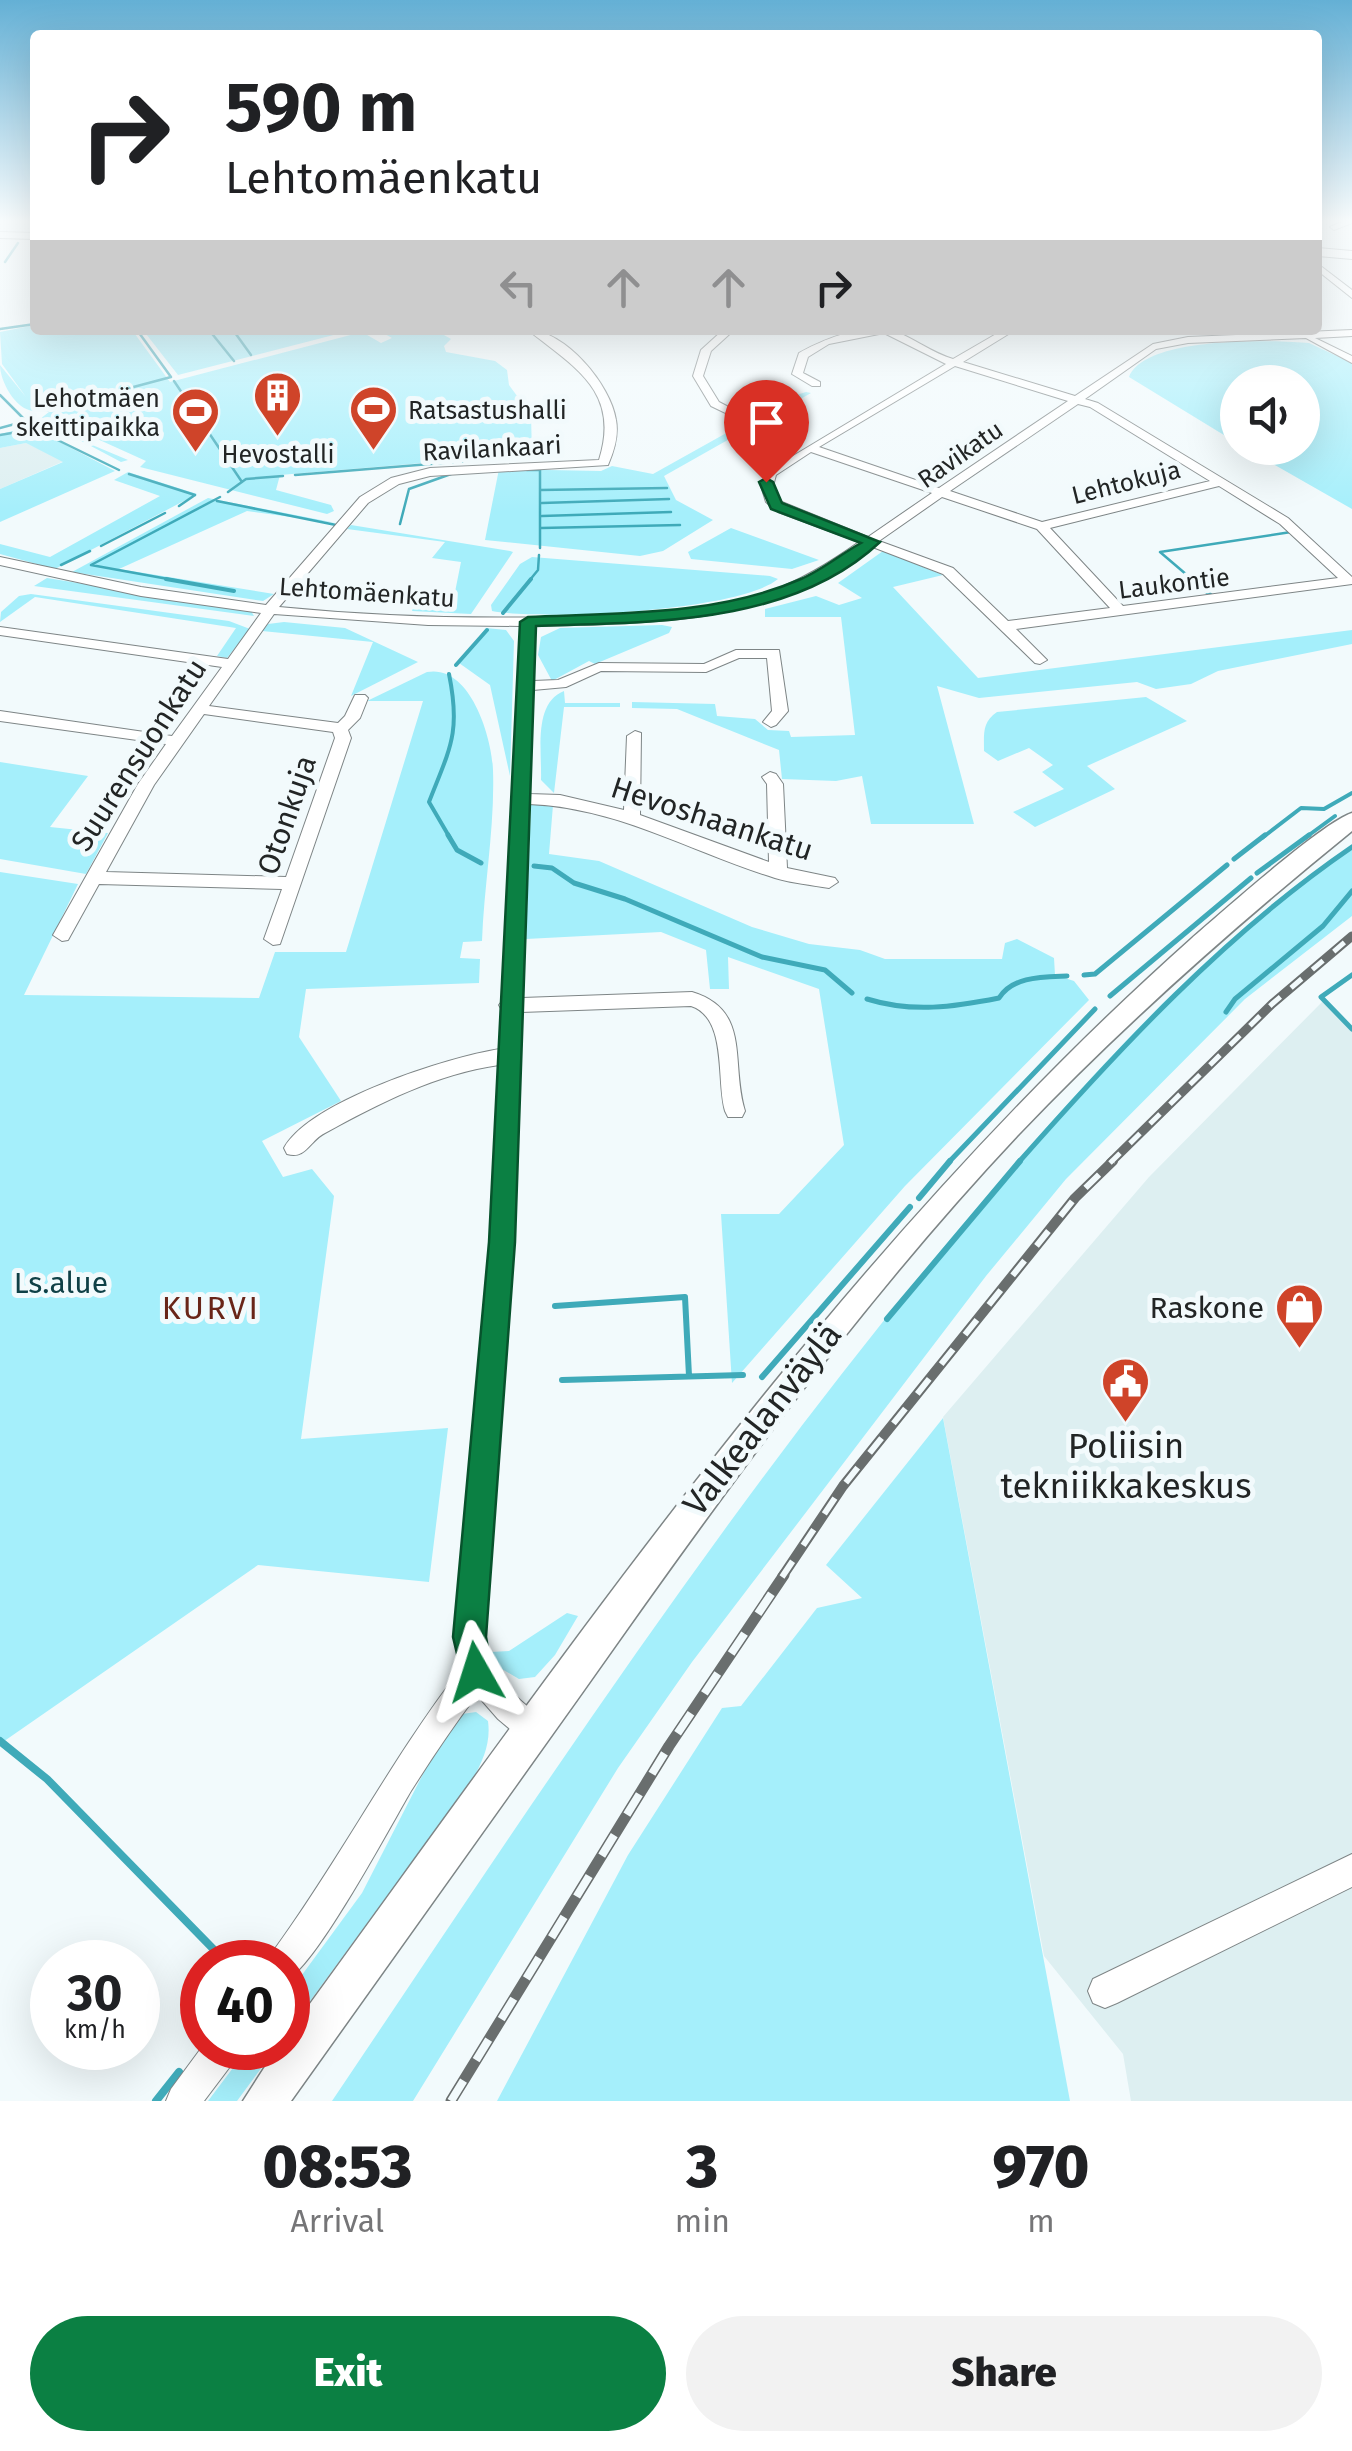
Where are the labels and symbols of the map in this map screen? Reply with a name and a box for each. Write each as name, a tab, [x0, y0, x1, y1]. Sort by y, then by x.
building icon: Hevostalli	[252, 370, 304, 438]
pin	[724, 380, 809, 483]
place label: Lehotmäen skeittipaikka	[16, 384, 160, 443]
sports icon: Ratsastushalli	[347, 384, 399, 452]
sports icon: Lehotmäen skeittipaikka	[169, 386, 221, 454]
place label: Ratsastushalli	[408, 396, 567, 426]
street label: Ravikatu	[912, 415, 1009, 495]
street label: Ravilankaari	[422, 430, 562, 468]
place label: Hevostalli	[222, 440, 334, 470]
street label: Lehtokuja	[1069, 455, 1184, 511]
street label: Laukontie	[1117, 562, 1231, 606]
street label: Lehtomäenkatu	[278, 572, 456, 614]
street label: Suurensuonkatu	[63, 652, 215, 858]
street label: Otonkuja	[250, 751, 324, 879]
street label: Hevoshaankatu	[607, 769, 817, 869]
park label: Ls.alue	[14, 1265, 108, 1301]
shop icon: Raskone	[1273, 1282, 1325, 1350]
district label: KURVI	[162, 1289, 260, 1327]
place label: Raskone	[1150, 1290, 1264, 1326]
street label: Valkealanväylä	[674, 1314, 850, 1524]
public building icon: Poliisin tekniikkakeskus	[1100, 1356, 1152, 1424]
place label: Poliisin tekniikkakeskus	[1000, 1425, 1252, 1507]
position arrow	[424, 1620, 528, 1724]
speed limit sign: 40	[180, 1940, 310, 2070]

